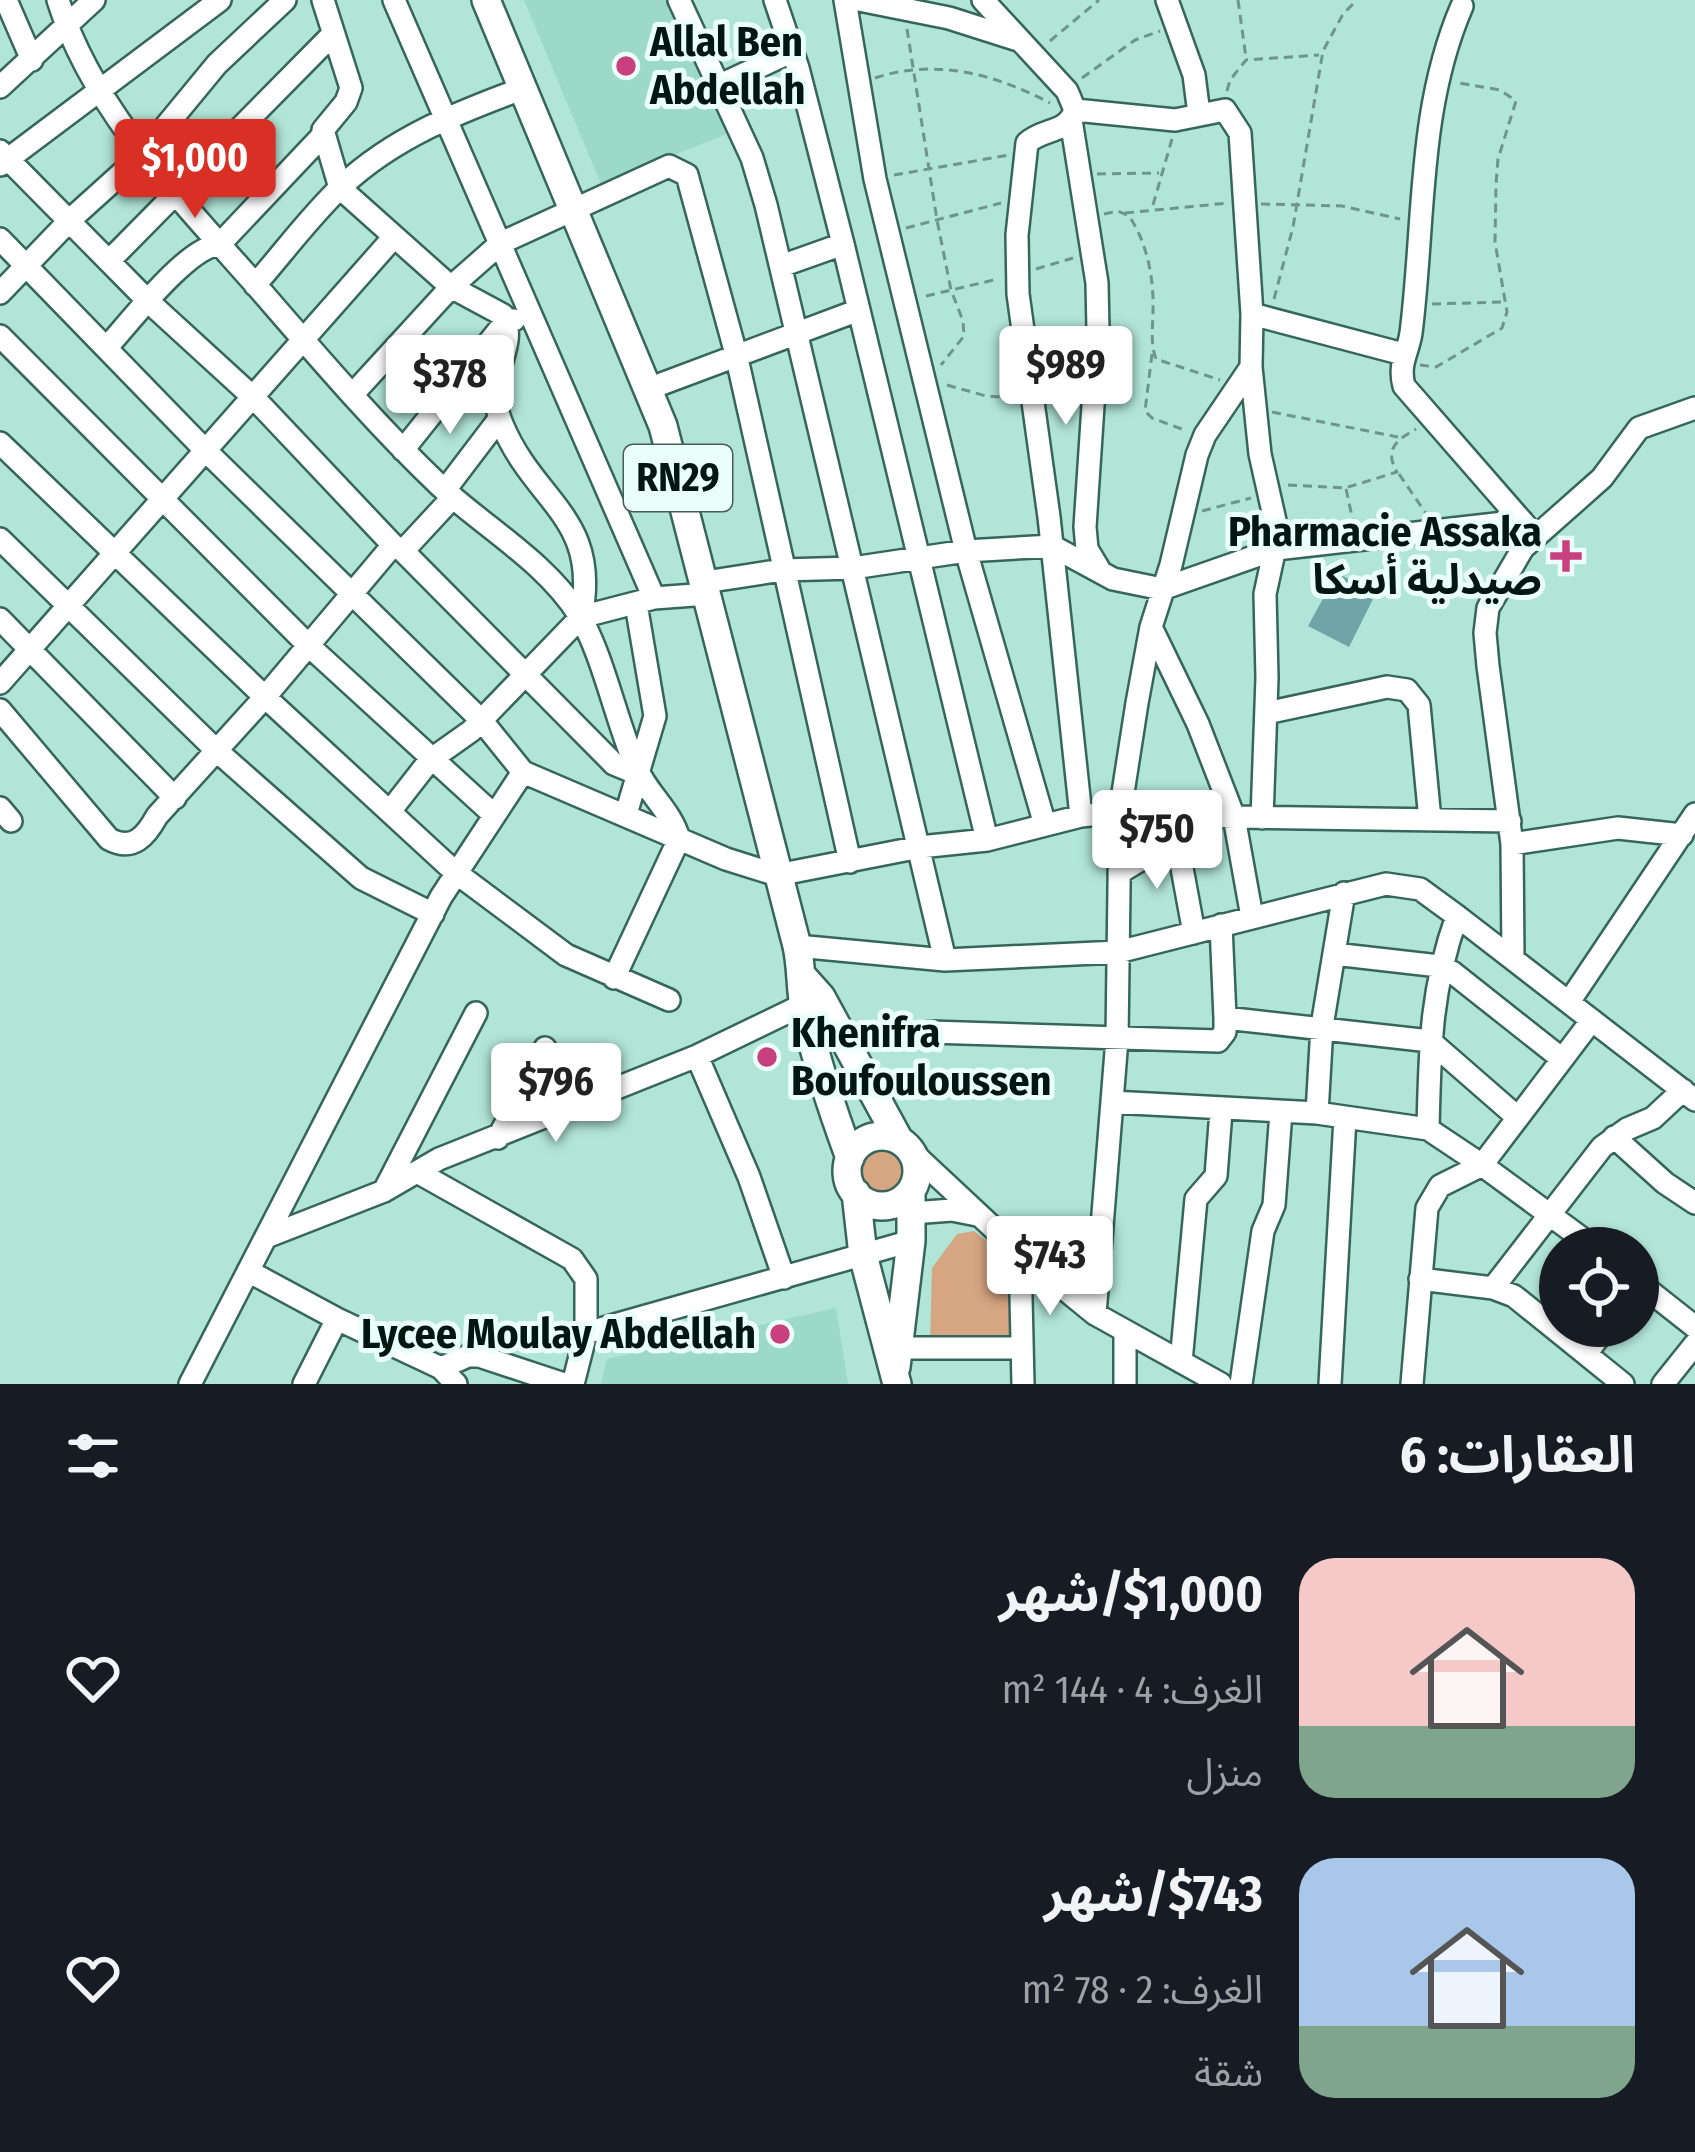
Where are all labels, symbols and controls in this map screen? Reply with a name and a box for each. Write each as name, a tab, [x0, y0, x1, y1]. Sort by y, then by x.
place label: Allal Ben Abdellah	[649, 17, 805, 115]
marker: Allal Ben Abdellah	[613, 53, 639, 79]
pin: $1,000	[97, 119, 293, 221]
text: $1,000	[142, 135, 248, 181]
pin: $989	[995, 326, 1137, 428]
pin: $378	[379, 335, 521, 437]
text: $989	[1026, 342, 1106, 388]
text: $378	[413, 351, 487, 397]
road number: RN29	[624, 445, 732, 511]
place label: Pharmacie Assaka صيدلية أسكا	[1228, 507, 1542, 605]
marker: Pharmacie Assaka صيدلية أسكا	[1553, 543, 1579, 569]
pin: $750	[1086, 790, 1228, 892]
text: $750	[1119, 806, 1195, 852]
place label: Khenifra Boufouloussen	[791, 1008, 1052, 1106]
pin: $796	[485, 1043, 627, 1145]
marker: Khenifra Boufouloussen	[754, 1044, 780, 1070]
text: $796	[518, 1059, 594, 1105]
pin: $743	[979, 1216, 1121, 1318]
map controls	[1539, 1227, 1659, 1347]
button: locate	[1539, 1227, 1659, 1347]
text: $743	[1014, 1232, 1086, 1278]
place label: Lycee Moulay Abdellah	[361, 1309, 756, 1359]
marker: Lycee Moulay Abdellah	[767, 1321, 793, 1347]
icon: filters	[60, 1423, 126, 1489]
text: العقارات: 6	[1400, 1424, 1635, 1486]
text: $1,000/شهر	[999, 1563, 1263, 1625]
icon: home	[1395, 1606, 1539, 1750]
icon: heart	[60, 1645, 126, 1711]
text: الغرف: 4 · 144 m²	[1002, 1667, 1263, 1713]
text: منزل	[1187, 1750, 1263, 1796]
text: $743/شهر	[1044, 1863, 1263, 1925]
icon: home	[1395, 1906, 1539, 2050]
icon: heart	[60, 1945, 126, 2011]
text: الغرف: 2 · 78 m²	[1022, 1967, 1263, 2013]
text: شقة	[1194, 2050, 1263, 2096]

